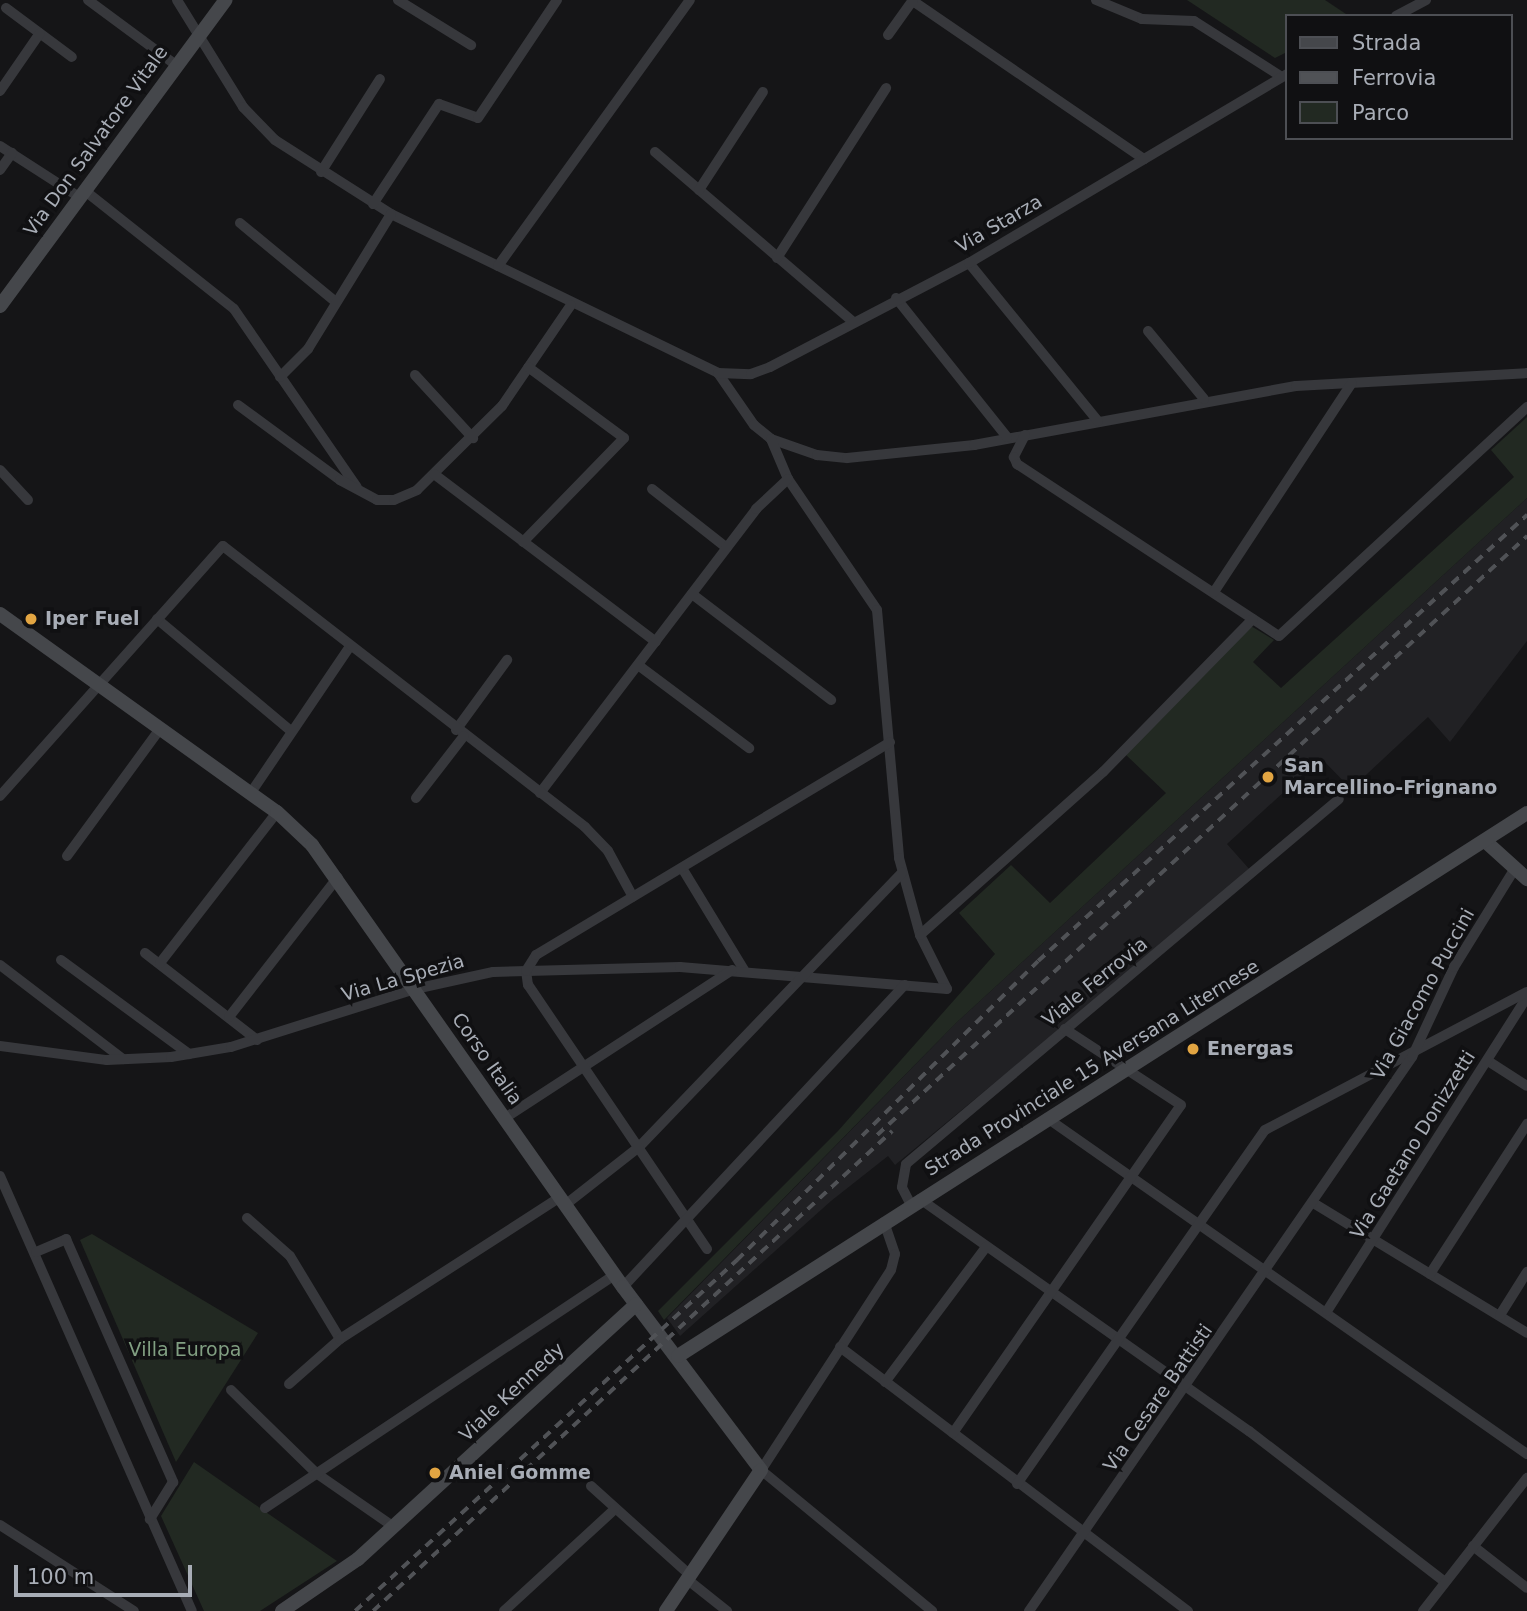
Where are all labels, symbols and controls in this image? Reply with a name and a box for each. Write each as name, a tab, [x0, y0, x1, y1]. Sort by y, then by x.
legend	[1286, 14, 1513, 140]
text: Strada	[1352, 31, 1421, 55]
street label: Via Don Salvatore Vitale	[19, 41, 173, 241]
text: Ferrovia	[1352, 66, 1436, 90]
text: Parco	[1352, 101, 1409, 125]
street label: Via Starza	[952, 190, 1046, 258]
place label: Iper Fuel	[45, 608, 139, 630]
marker: Iper Fuel	[23, 611, 39, 627]
place label: San Marcellino-Frignano	[1284, 755, 1497, 799]
marker: San Marcellino-Frignano	[1258, 767, 1278, 787]
street label: Via Giacomo Puccini	[1366, 904, 1480, 1084]
street label: Viale Ferrovia	[1038, 933, 1152, 1031]
street label: Via La Spezia	[339, 950, 467, 1006]
street label: Strada Provinciale 15 Aversana Liternese	[921, 955, 1263, 1181]
street label: Corso Italia	[447, 1009, 527, 1109]
place label: Energas	[1207, 1038, 1293, 1060]
marker: Energas	[1185, 1041, 1201, 1057]
street label: Via Gaetano Donizzetti	[1346, 1047, 1480, 1243]
street label: Via Cesare Battisti	[1099, 1320, 1217, 1476]
street label: Viale Kennedy	[455, 1338, 569, 1446]
park label: Villa Europa	[129, 1339, 241, 1361]
place label: Aniel Gomme	[449, 1462, 591, 1484]
marker: Aniel Gomme	[427, 1465, 443, 1481]
scale bar	[18, 1552, 196, 1596]
text: 100 m	[27, 1565, 94, 1589]

